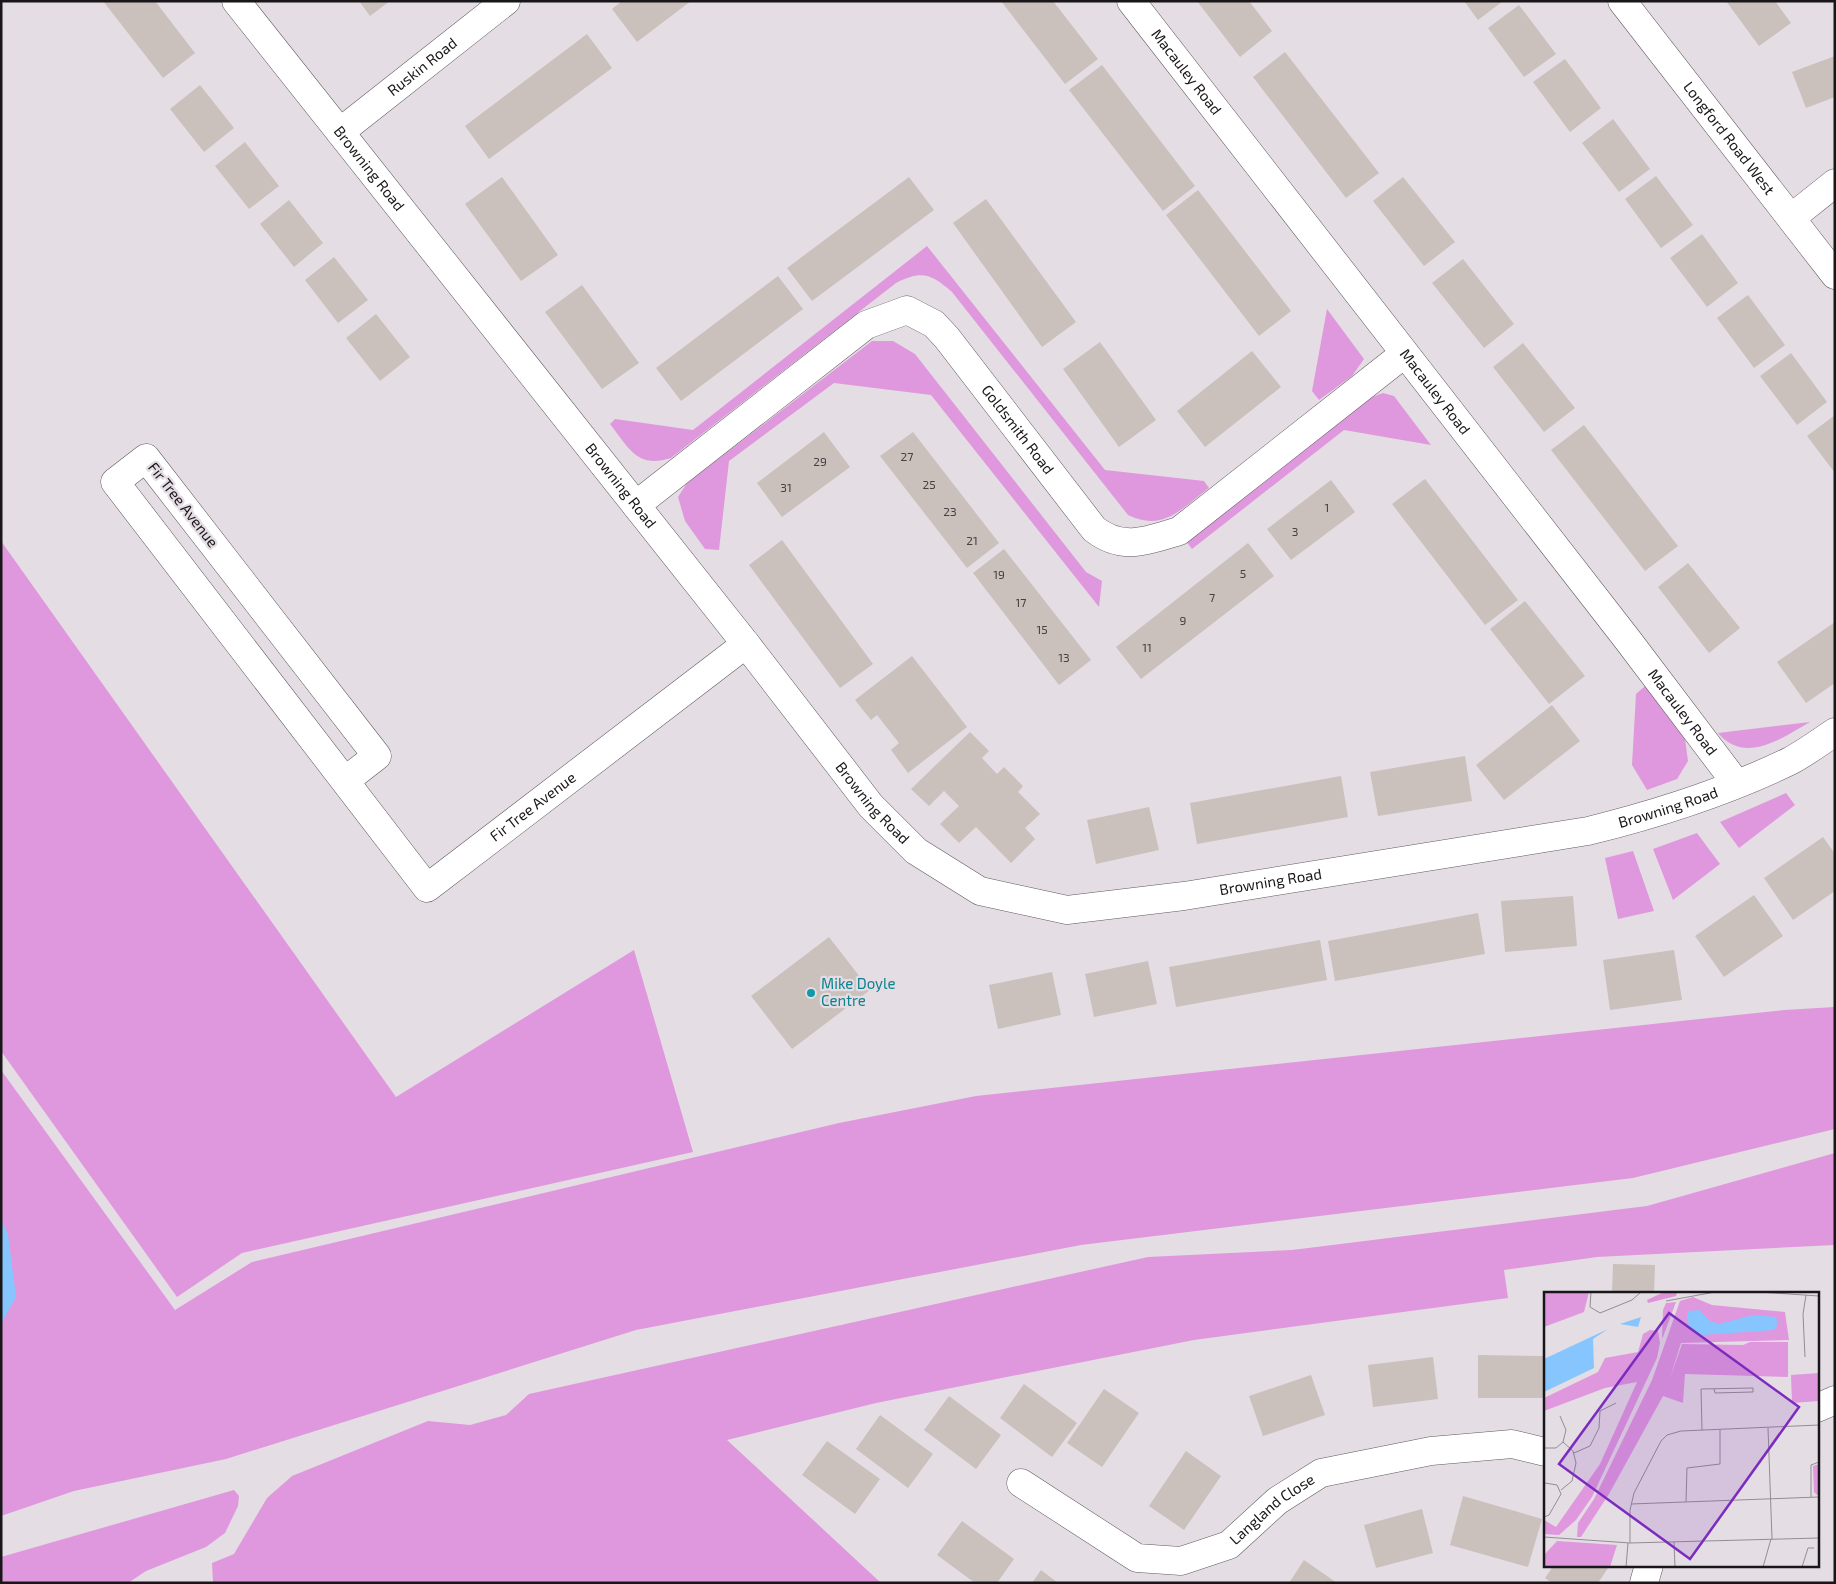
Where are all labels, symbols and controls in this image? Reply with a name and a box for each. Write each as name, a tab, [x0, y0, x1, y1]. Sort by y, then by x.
street label: Macauley Road	[1148, 25, 1226, 118]
street label: Ruskin Road	[383, 33, 460, 99]
street label: Longford Road West	[1680, 78, 1779, 198]
street label: Browning Road	[331, 122, 409, 214]
street label: Macauley Road	[1397, 345, 1475, 438]
street label: Goldsmith Road	[978, 381, 1058, 477]
street label: Browning Road	[582, 439, 661, 531]
house number: 27	[901, 449, 913, 463]
house number: 29	[813, 454, 827, 468]
street label: Fir Tree Avenue	[145, 458, 223, 551]
house number: 25	[922, 477, 936, 491]
house number: 31	[780, 480, 792, 494]
house number: 1	[1325, 500, 1329, 514]
house number: 23	[943, 504, 957, 518]
house number: 3	[1292, 524, 1298, 538]
house number: 21	[966, 533, 978, 547]
house number: 5	[1240, 566, 1246, 580]
house number: 19	[993, 567, 1005, 581]
house number: 7	[1209, 590, 1215, 604]
house number: 17	[1016, 595, 1026, 609]
house number: 9	[1180, 613, 1187, 627]
house number: 15	[1036, 622, 1048, 636]
house number: 11	[1142, 640, 1152, 654]
house number: 13	[1058, 650, 1070, 664]
street label: Macauley Road	[1645, 665, 1722, 758]
street label: Browning Road	[832, 758, 914, 847]
street label: Fir Tree Avenue	[486, 768, 579, 845]
street label: Browning Road	[1616, 782, 1720, 831]
street label: Browning Road	[1218, 864, 1323, 898]
place label: Mike Doyle Centre	[821, 974, 896, 1009]
marker: Mike Doyle Centre	[805, 987, 817, 999]
inset map	[1544, 1292, 1818, 1566]
street label: Langland Close	[1225, 1470, 1317, 1548]

